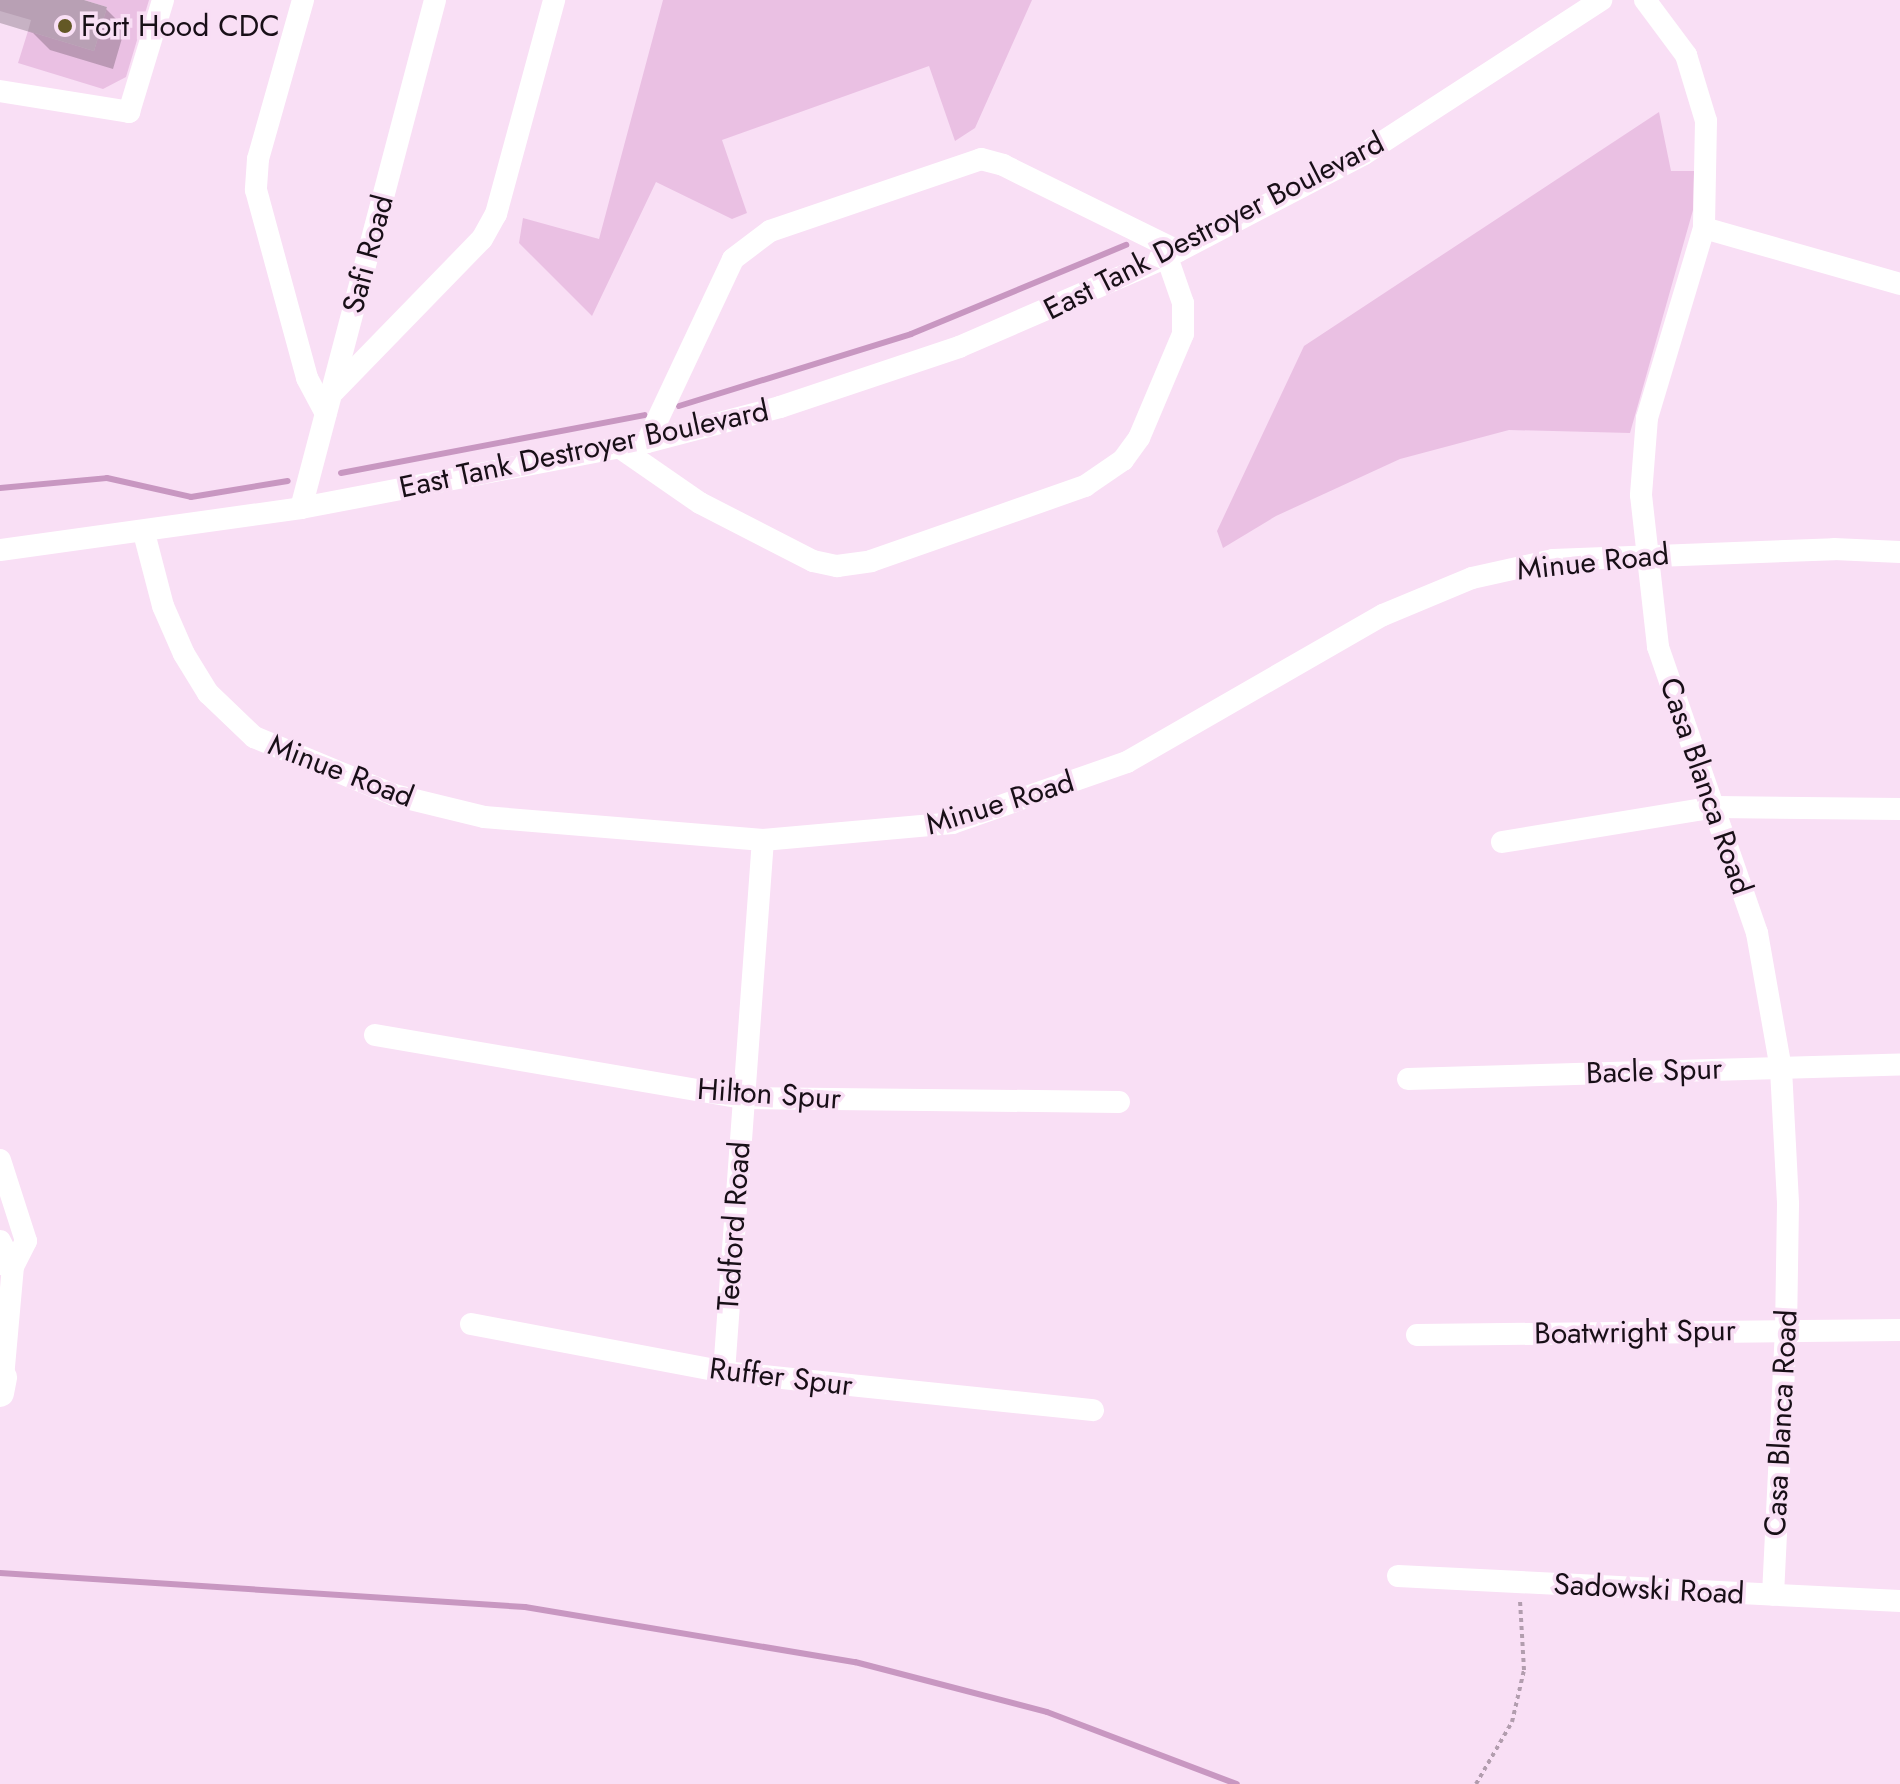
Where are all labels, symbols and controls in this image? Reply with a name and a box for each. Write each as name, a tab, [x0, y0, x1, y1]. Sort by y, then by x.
place label: Fort Hood CDC	[81, 8, 280, 44]
marker: Fort Hood CDC	[56, 17, 74, 35]
street label: East Tank Destroyer Boulevard	[1038, 124, 1390, 328]
street label: Safi Road	[335, 191, 401, 317]
street label: East Tank Destroyer Boulevard	[396, 392, 772, 506]
street label: Minue Road	[1515, 536, 1671, 588]
street label: Casa Blanca Road	[1652, 673, 1760, 899]
street label: Minue Road	[263, 727, 419, 815]
street label: Minue Road	[922, 763, 1078, 843]
street label: Bacle Spur	[1585, 1051, 1723, 1091]
street label: Hilton Spur	[696, 1071, 842, 1117]
street label: Tedford Road	[710, 1140, 758, 1312]
street label: Casa Blanca Road	[1757, 1309, 1805, 1537]
street label: Boatwright Spur	[1534, 1312, 1736, 1352]
street label: Ruffer Spur	[707, 1350, 855, 1404]
street label: Sadowski Road	[1553, 1566, 1745, 1612]

